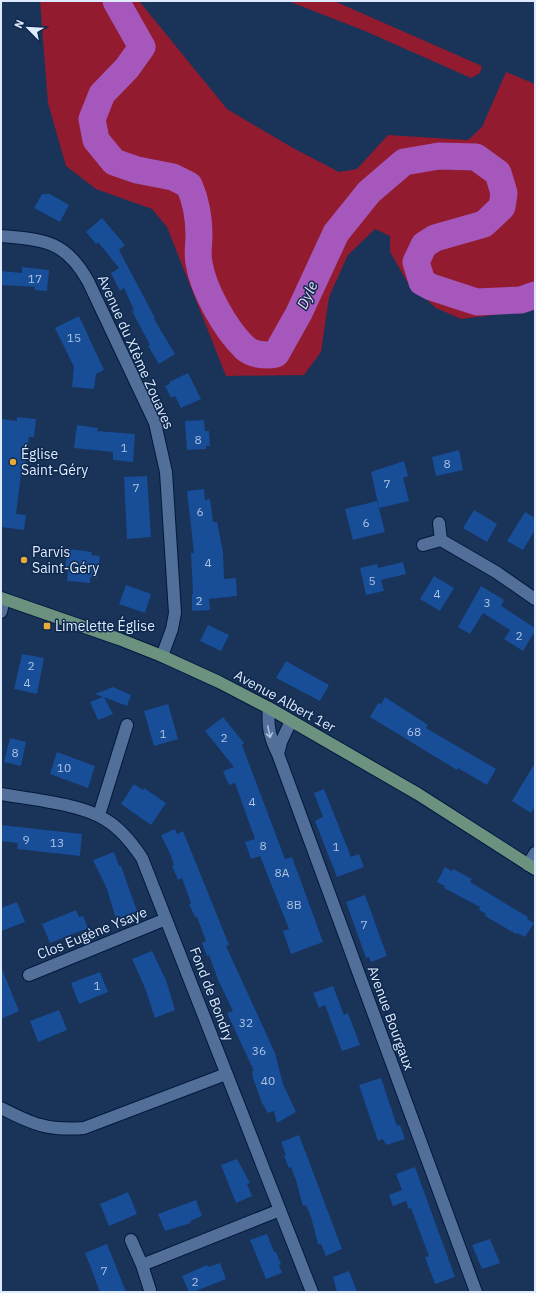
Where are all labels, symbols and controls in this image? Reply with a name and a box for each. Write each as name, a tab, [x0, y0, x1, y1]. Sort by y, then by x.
north arrow	[8, 8, 48, 48]
text: N	[11, 17, 27, 30]
house number: 17	[28, 271, 42, 286]
street label: Avenue du XIème Zouaves	[94, 272, 178, 432]
water label: Dyle	[292, 278, 322, 312]
house number: 15	[67, 330, 81, 345]
house number: 8	[194, 432, 202, 447]
house number: 1	[120, 440, 128, 455]
place label: Église Saint-Géry	[21, 444, 88, 479]
house number: 8	[443, 456, 451, 471]
marker: Église Saint-Géry	[8, 457, 18, 467]
house number: 7	[383, 476, 391, 491]
house number: 7	[132, 480, 140, 495]
house number: 6	[196, 504, 204, 519]
house number: 6	[362, 515, 370, 530]
place label: Parvis Saint-Géry	[32, 543, 99, 577]
marker: Parvis Saint-Géry	[19, 555, 29, 565]
house number: 4	[204, 555, 212, 570]
house number: 5	[368, 573, 376, 588]
house number: 4	[433, 586, 441, 601]
house number: 2	[195, 593, 203, 608]
house number: 3	[483, 595, 491, 610]
place label: Limelette Église	[55, 616, 155, 635]
marker: Limelette Église	[42, 621, 52, 631]
house number: 2	[515, 628, 523, 643]
house number: 2	[27, 658, 35, 673]
street label: Avenue Albert 1er	[231, 666, 339, 736]
house number: 4	[23, 675, 31, 690]
house number: 68	[407, 724, 421, 739]
one-way arrow	[266, 725, 274, 738]
house number: 1	[159, 726, 167, 741]
house number: 2	[220, 730, 228, 745]
house number: 8	[11, 745, 19, 760]
house number: 10	[57, 760, 71, 775]
house number: 4	[248, 794, 256, 809]
house number: 9	[22, 832, 30, 847]
house number: 13	[50, 835, 64, 850]
house number: 8	[259, 838, 267, 853]
house number: 1	[332, 839, 340, 854]
house number: 8A	[275, 865, 290, 880]
house number: 8B	[286, 897, 302, 912]
street label: Clos Eugène Ysaye	[34, 903, 150, 963]
house number: 7	[360, 917, 368, 932]
street label: Fond de Bondry	[186, 945, 238, 1044]
street label: Avenue Bourgaux	[364, 963, 418, 1073]
house number: 1	[93, 978, 101, 993]
house number: 32	[239, 1015, 253, 1030]
house number: 36	[252, 1043, 266, 1058]
house number: 40	[261, 1073, 275, 1088]
house number: 7	[100, 1263, 108, 1278]
house number: 2	[191, 1274, 199, 1289]

